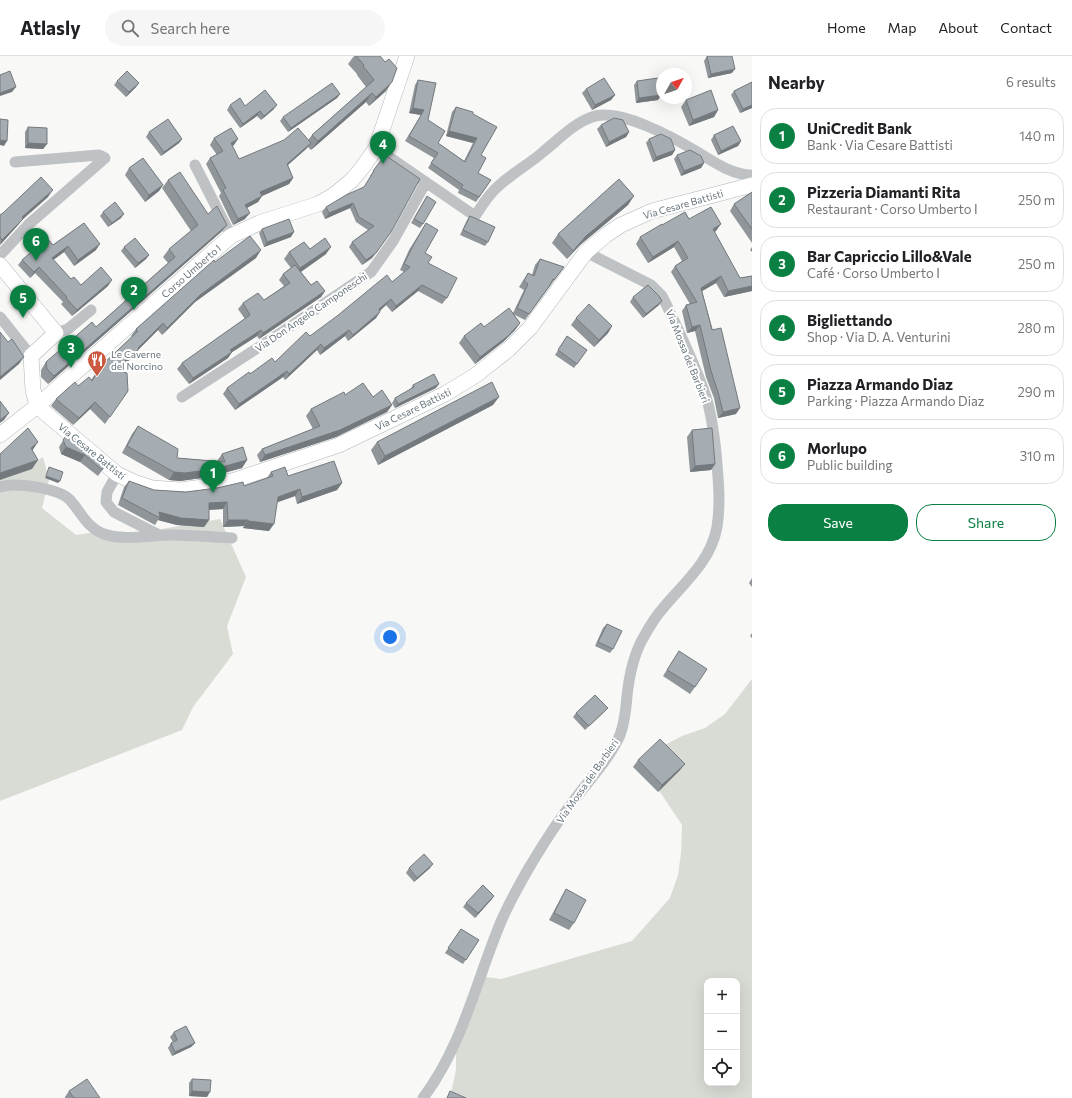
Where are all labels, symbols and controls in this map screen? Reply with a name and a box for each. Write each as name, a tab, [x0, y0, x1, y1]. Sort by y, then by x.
search box	[105, 10, 385, 46]
text: Atlasly	[20, 16, 81, 39]
icon: search	[119, 17, 141, 39]
text: Search here	[151, 19, 230, 37]
text: Home	[827, 19, 866, 36]
text: Map	[888, 19, 916, 36]
text: About	[938, 19, 978, 36]
text: Contact	[1000, 19, 1052, 36]
north arrow	[656, 68, 692, 104]
text: Nearby	[768, 72, 825, 93]
text: 6 results	[1006, 74, 1056, 90]
text: UniCredit Bank	[807, 119, 912, 137]
text: 1	[779, 128, 785, 144]
text: 140 m	[1019, 128, 1055, 144]
pin: 4	[370, 131, 396, 164]
text: Bank · Via Cesare Battisti	[807, 137, 953, 153]
text: Pizzeria Diamanti Rita	[807, 183, 960, 201]
street label: Via Cesare Battisti	[641, 187, 725, 221]
text: 2	[778, 192, 786, 208]
text: 250 m	[1018, 192, 1055, 208]
text: Restaurant · Corso Umberto I	[807, 201, 978, 217]
pin: 6	[23, 228, 49, 261]
street label: Corso Umberto I	[159, 242, 223, 300]
text: Bar Capriccio Lillo&Vale	[807, 247, 972, 265]
text: 3	[778, 256, 786, 272]
text: 250 m	[1018, 256, 1055, 272]
text: Café · Corso Umberto I	[807, 265, 940, 281]
street label: Via Don Angelo Camponeschi	[253, 270, 369, 354]
pin: 2	[121, 277, 147, 310]
pin: 5	[10, 285, 36, 318]
street label: Via Mossa dei Barbieri	[664, 307, 712, 405]
text: Bigliettando	[807, 311, 892, 329]
text: 4	[778, 320, 786, 336]
text: 280 m	[1018, 320, 1055, 336]
text: Shop · Via D. A. Venturini	[807, 329, 951, 345]
pin: 3	[58, 335, 84, 368]
place label: Le Caverne del Norcino	[111, 348, 163, 372]
restaurant icon: Le Caverne del Norcino	[86, 349, 108, 377]
text: Piazza Armando Diaz	[807, 375, 953, 393]
text: 5	[778, 384, 786, 400]
text: 290 m	[1018, 384, 1055, 400]
street label: Via Cesare Battisti	[373, 385, 453, 433]
text: Parking · Piazza Armando Diaz	[807, 393, 984, 409]
street label: Via Cesare Battisti	[56, 420, 128, 482]
text: Morlupo	[807, 439, 867, 457]
text: 6	[778, 448, 786, 464]
text: 310 m	[1020, 448, 1055, 464]
text: Public building	[807, 457, 893, 473]
pin: 1	[200, 460, 226, 493]
button: Save	[768, 504, 908, 541]
button: Share	[916, 504, 1056, 541]
your location	[380, 627, 400, 647]
street label: Via Mossa dei Barbieri	[553, 737, 621, 825]
map controls	[704, 978, 740, 1086]
button: +	[704, 978, 740, 1014]
button: −	[704, 1014, 740, 1050]
button: locate	[704, 1050, 740, 1086]

